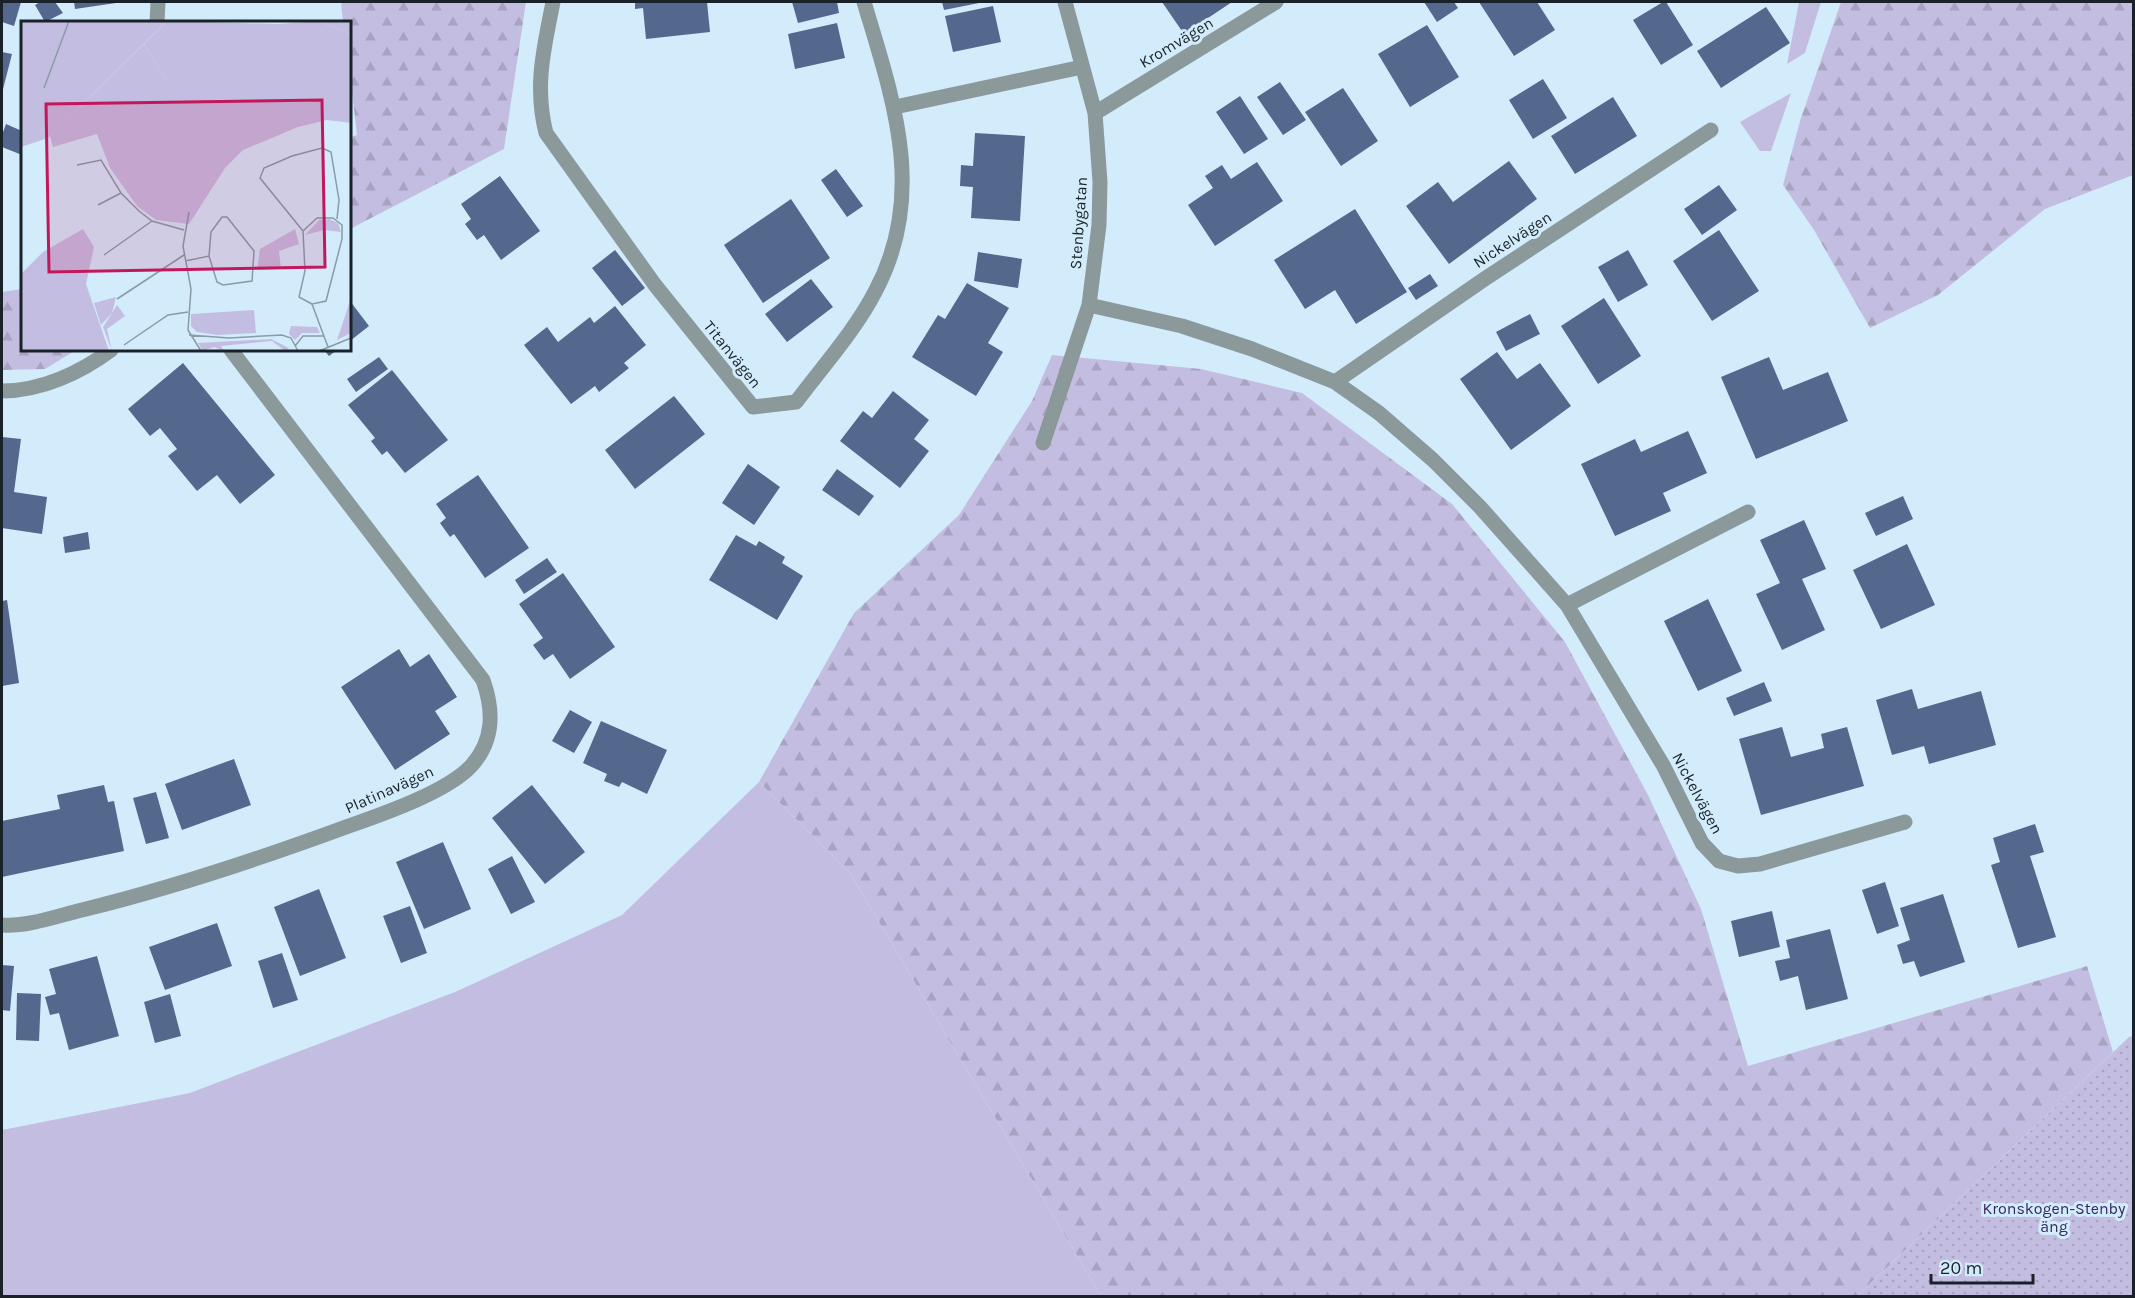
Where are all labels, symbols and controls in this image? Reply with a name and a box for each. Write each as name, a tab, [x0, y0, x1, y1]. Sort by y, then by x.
street label: Kromvägen	[1136, 13, 1217, 72]
inset map	[21, 21, 351, 351]
street label: Stenbygatan	[1066, 176, 1091, 270]
street label: Nickelvägen	[1470, 207, 1555, 272]
street label: Titanvägen	[700, 317, 765, 392]
street label: Nickelvägen	[1668, 749, 1727, 837]
street label: Platinavägen	[342, 761, 437, 817]
park label: Kronskogen-Stenby äng	[1982, 1199, 2126, 1236]
scale bar	[1931, 1247, 2033, 1285]
text: 20 m	[1940, 1257, 1982, 1279]

